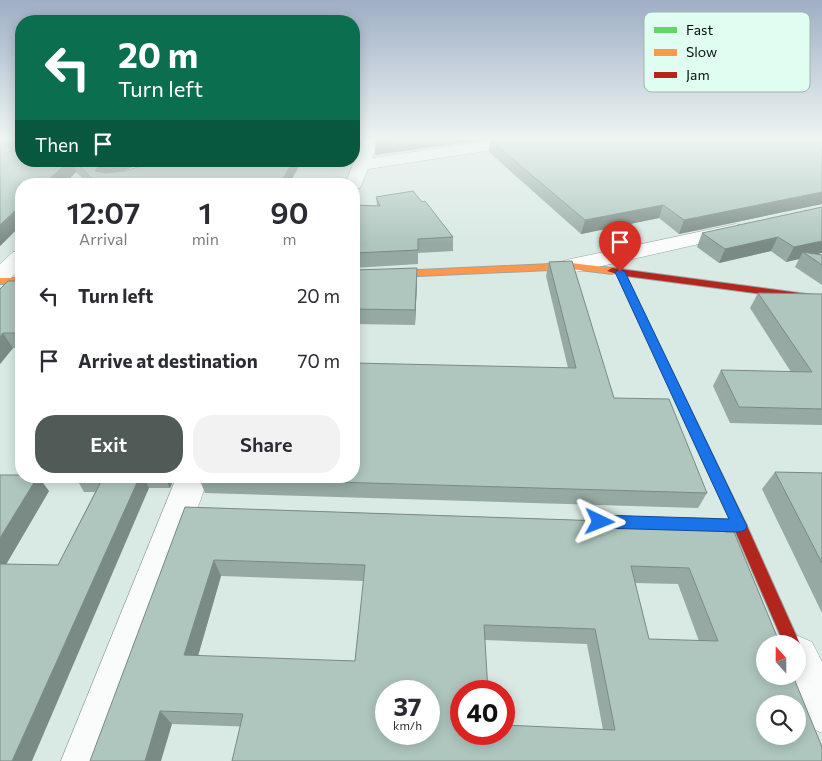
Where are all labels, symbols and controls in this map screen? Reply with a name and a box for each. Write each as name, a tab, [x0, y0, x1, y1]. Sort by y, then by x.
legend	[644, 12, 810, 92]
text: Fast	[686, 21, 713, 38]
text: 20 m	[118, 32, 198, 75]
icon: left	[35, 35, 100, 100]
text: Slow	[686, 43, 717, 60]
text: Jam	[686, 66, 710, 83]
text: Turn left	[118, 75, 203, 102]
icon: arrive	[89, 130, 117, 158]
text: Then	[35, 133, 79, 156]
text: 12:07	[66, 193, 140, 230]
text: 1	[199, 193, 212, 230]
text: 90	[270, 193, 309, 230]
pin	[599, 221, 641, 272]
icon: arrive	[606, 228, 634, 256]
text: Arrival	[79, 229, 128, 248]
text: min	[192, 229, 219, 248]
text: m	[282, 229, 296, 248]
icon: left	[35, 282, 63, 310]
text: Turn left	[78, 284, 153, 307]
text: 20 m	[297, 284, 340, 307]
icon: arrive	[35, 347, 63, 375]
text: Arrive at destination	[78, 349, 258, 372]
text: 70 m	[297, 349, 340, 372]
button: Exit	[35, 415, 183, 473]
button: Share	[193, 415, 340, 473]
position arrow	[573, 495, 625, 547]
north arrow	[756, 635, 806, 685]
map controls	[756, 635, 806, 745]
speed limit sign: 40	[450, 680, 515, 745]
text: 37	[393, 691, 422, 721]
button: search	[756, 695, 806, 745]
text: km/h	[393, 718, 422, 732]

